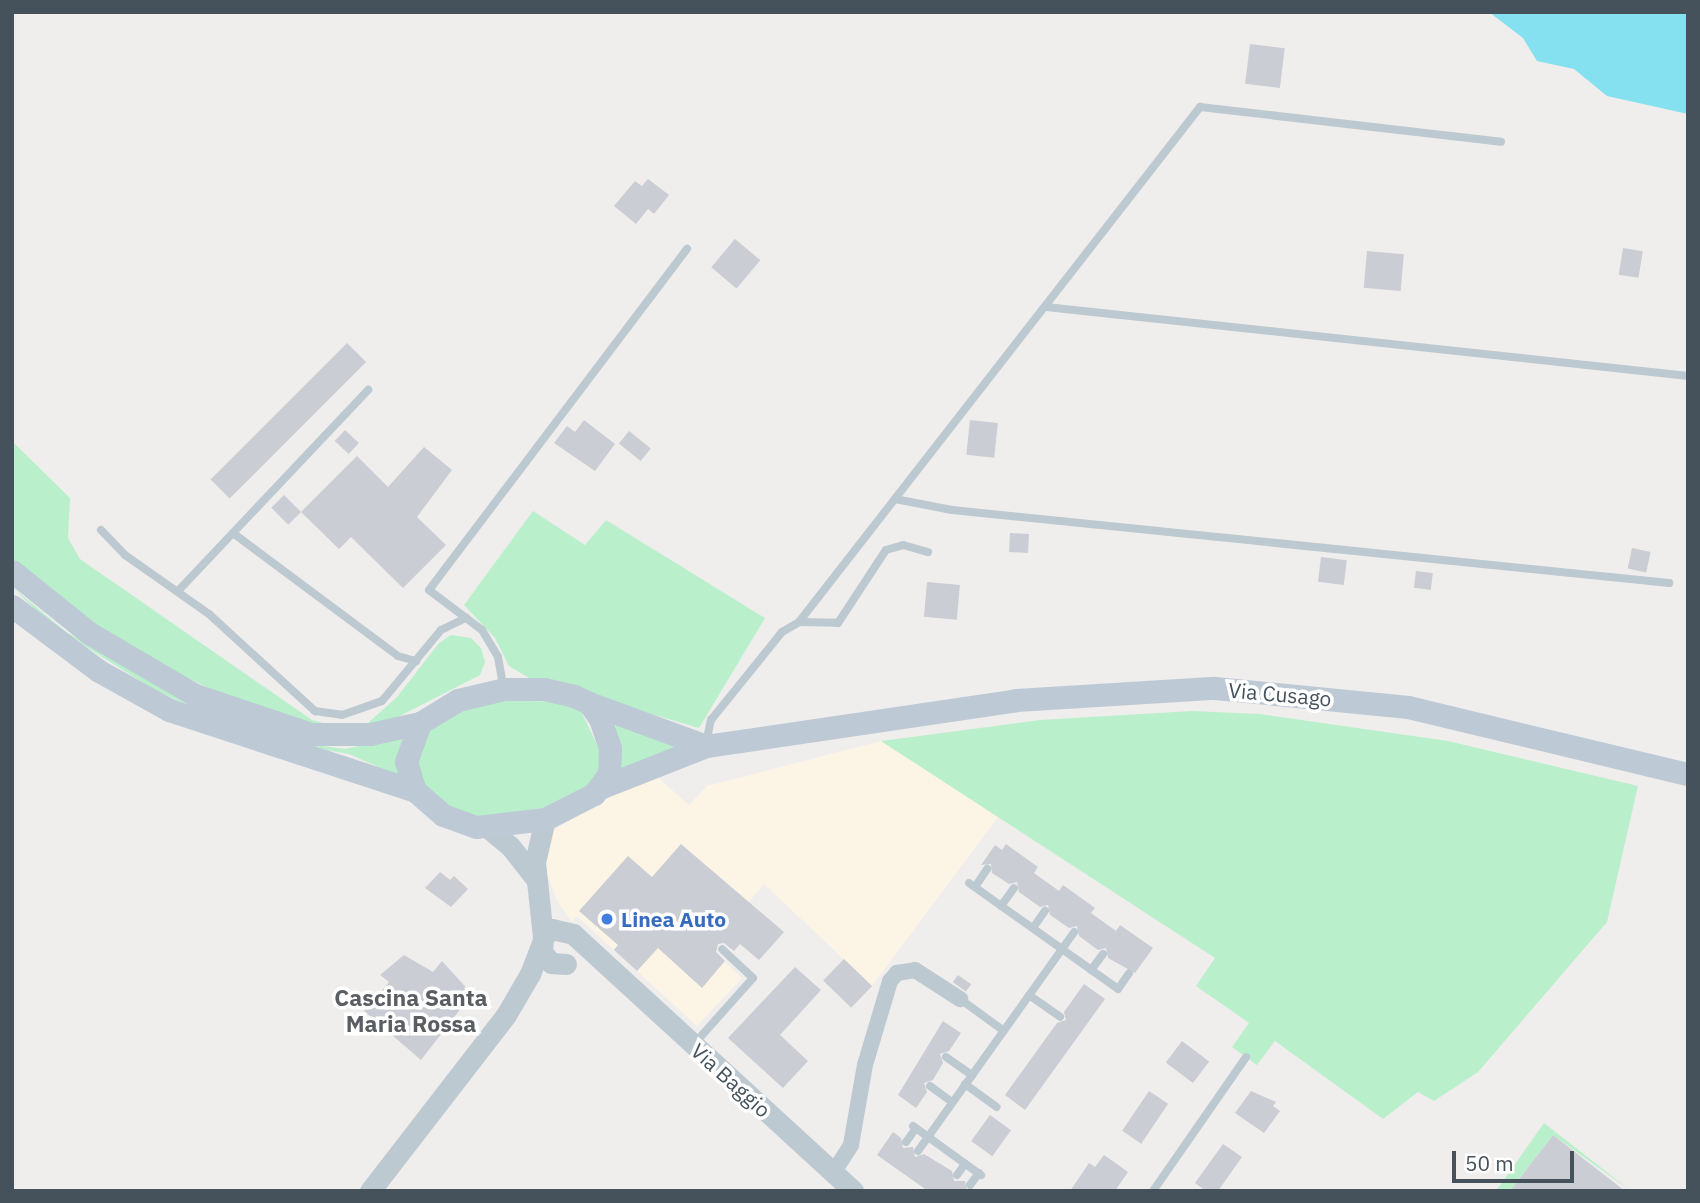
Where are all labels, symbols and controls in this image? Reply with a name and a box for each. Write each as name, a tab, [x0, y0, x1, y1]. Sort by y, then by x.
street label: Via Cusago	[1227, 677, 1333, 711]
place label: Linea Auto	[621, 906, 726, 932]
marker: Linea Auto	[599, 911, 615, 927]
district label: Cascina Santa Maria Rossa	[334, 983, 488, 1037]
street label: Via Baggio	[686, 1038, 776, 1122]
scale bar	[1455, 1136, 1578, 1180]
text: 50 m	[1465, 1149, 1514, 1177]

